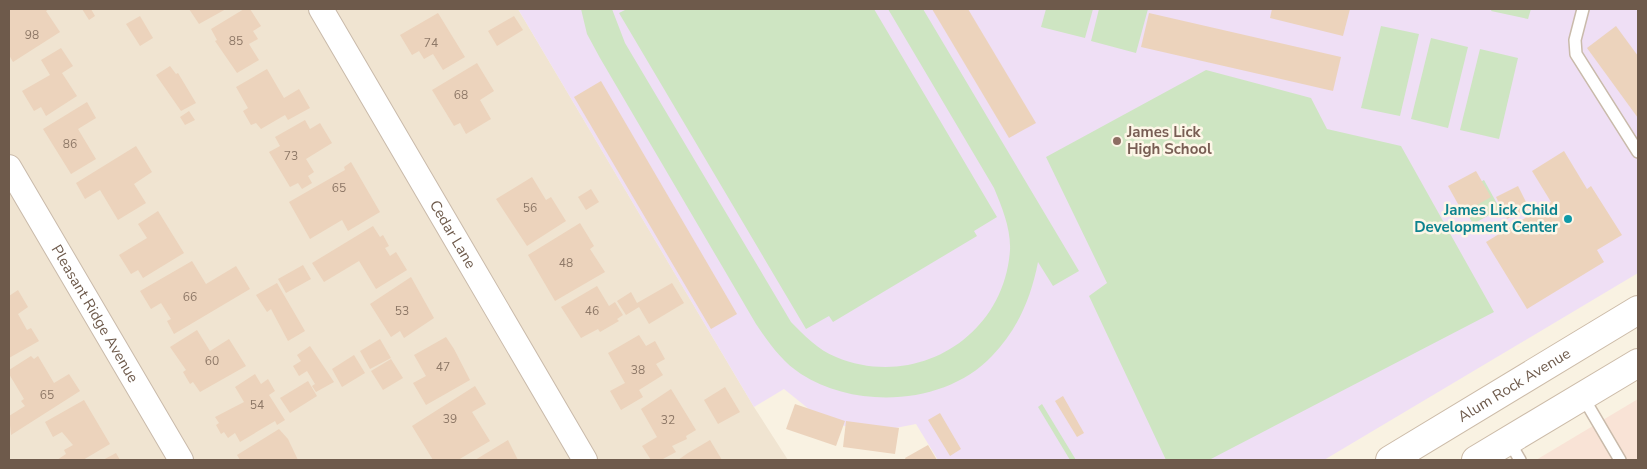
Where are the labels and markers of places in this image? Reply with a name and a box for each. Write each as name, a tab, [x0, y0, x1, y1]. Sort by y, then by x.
place label: James Lick High School	[1126, 122, 1212, 159]
marker: James Lick High School	[1111, 135, 1123, 147]
place label: James Lick Child Development Center	[1414, 200, 1558, 237]
marker: James Lick Child Development Center	[1562, 213, 1574, 225]

